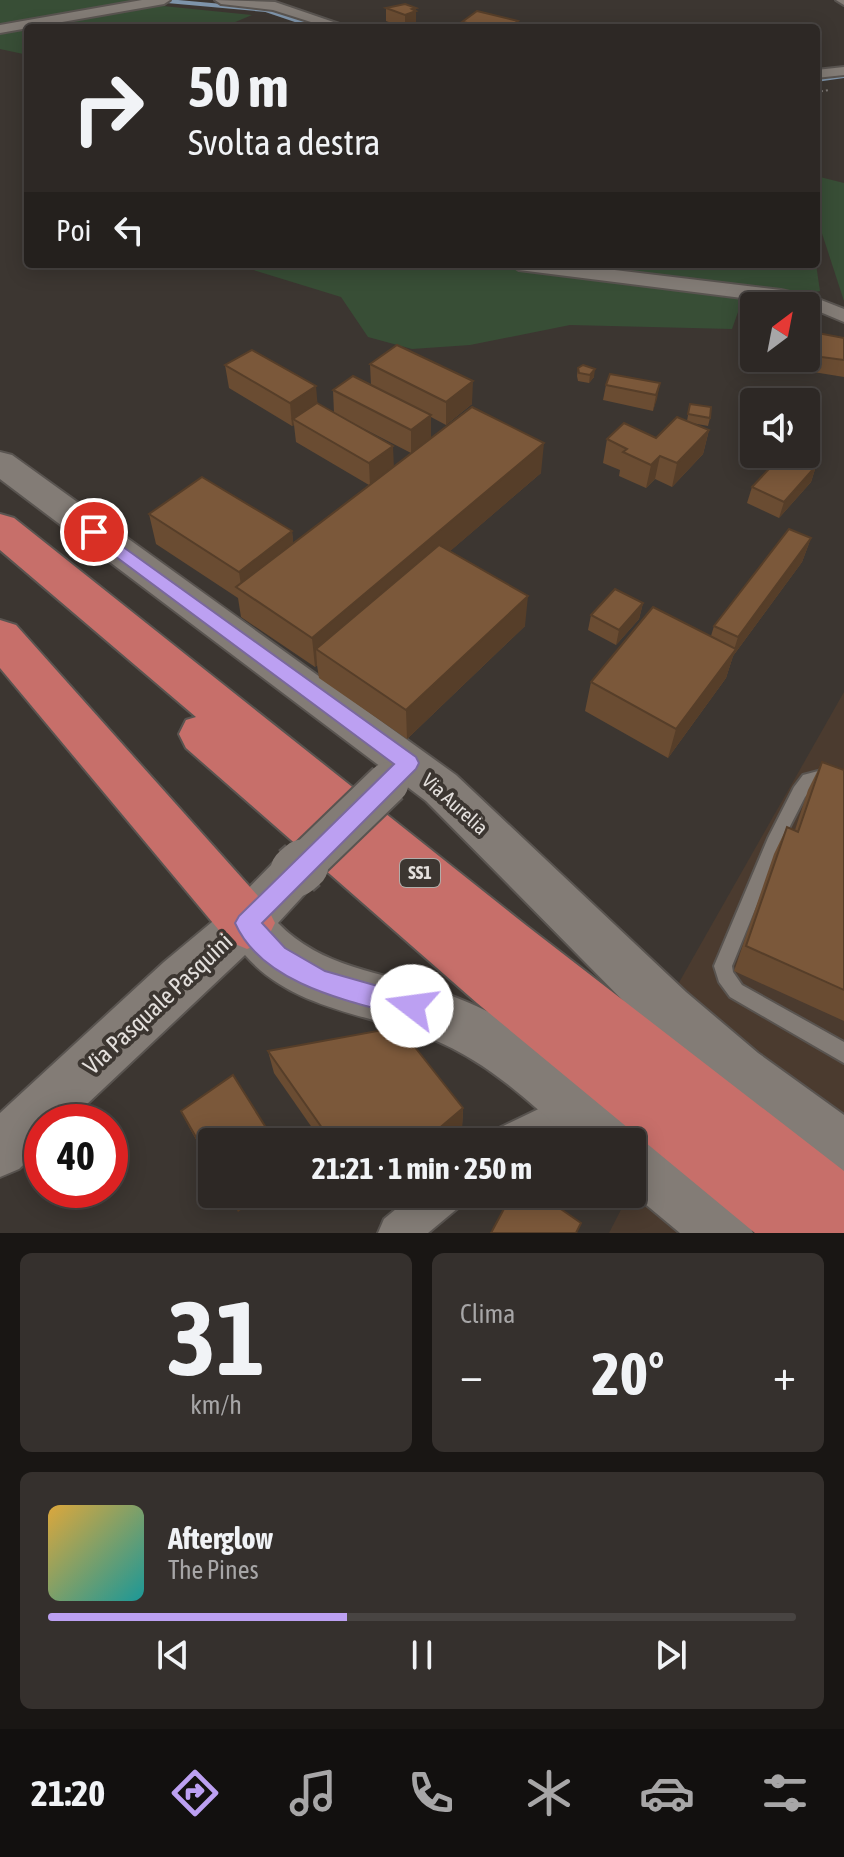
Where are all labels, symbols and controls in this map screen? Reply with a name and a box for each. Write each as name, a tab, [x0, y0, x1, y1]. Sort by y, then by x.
text: 50 m	[188, 55, 289, 119]
icon: right	[56, 56, 160, 160]
text: Svolta a destra	[188, 121, 381, 163]
icon: left	[107, 208, 151, 252]
text: Poi	[56, 213, 91, 247]
north arrow	[740, 292, 820, 372]
map controls	[740, 292, 820, 468]
button: sound	[740, 388, 820, 468]
pin	[60, 498, 128, 566]
icon: arrive	[72, 510, 116, 554]
street label: Via Aurelia	[418, 768, 493, 839]
road number: SS1	[400, 859, 440, 887]
street label: Via Pasquale Pasquini	[78, 928, 238, 1080]
position arrow	[370, 964, 454, 1048]
speed limit sign: 40	[24, 1104, 128, 1208]
text: 21:21 · 1 min · 250 m	[312, 1151, 532, 1185]
text: 31	[167, 1278, 265, 1397]
text: Clima	[460, 1299, 515, 1329]
text: 20°	[592, 1339, 664, 1408]
text: −	[460, 1349, 483, 1399]
text: +	[773, 1349, 796, 1399]
text: km/h	[190, 1390, 242, 1420]
text: Afterglow	[168, 1521, 273, 1555]
text: The Pines	[168, 1555, 259, 1585]
icon: previous	[151, 1633, 195, 1677]
icon: pause	[400, 1633, 444, 1677]
icon: next	[649, 1633, 693, 1677]
icon: directions	[167, 1765, 223, 1821]
icon: music	[285, 1765, 341, 1821]
icon: phone	[403, 1765, 459, 1821]
icon: climate	[521, 1765, 577, 1821]
icon: car	[639, 1765, 695, 1821]
icon: filters	[757, 1765, 813, 1821]
text: 21:20	[31, 1772, 105, 1814]

